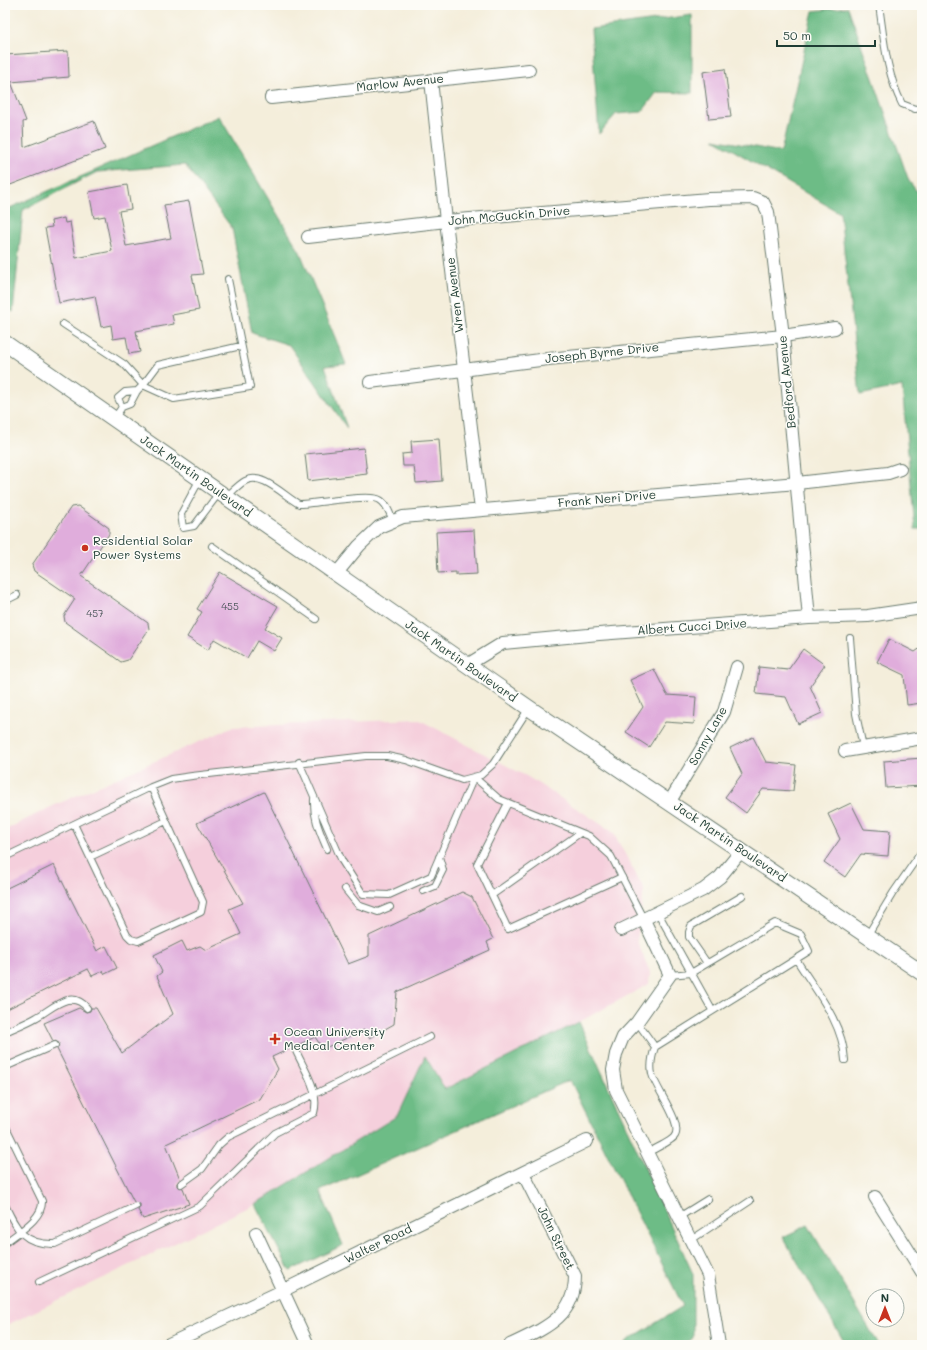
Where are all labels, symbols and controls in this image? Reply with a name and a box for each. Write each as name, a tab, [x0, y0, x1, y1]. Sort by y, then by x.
scale bar	[777, 22, 875, 48]
text: 50 m	[783, 27, 811, 43]
street label: Marlow Avenue	[355, 69, 444, 95]
street label: John McGuckin Drive	[447, 202, 571, 228]
street label: Wren Avenue	[441, 256, 467, 334]
street label: Bedford Avenue	[773, 335, 799, 429]
street label: Joseph Byrne Drive	[544, 338, 660, 366]
street label: Jack Martin Boulevard	[138, 431, 256, 520]
street label: Frank Neri Drive	[557, 486, 657, 510]
place label: Residential Solar Power Systems	[93, 532, 193, 562]
marker: Residential Solar Power Systems	[80, 543, 90, 553]
house number: 455	[221, 599, 239, 613]
house number: 457	[86, 606, 104, 620]
street label: Albert Cucci Drive	[636, 614, 747, 638]
street label: Jack Martin Boulevard	[403, 616, 521, 705]
street label: Sonny Lane	[684, 703, 730, 768]
street label: Jack Martin Boulevard	[671, 797, 790, 885]
place label: Ocean University Medical Center	[284, 1023, 385, 1053]
marker: Ocean University Medical Center	[269, 1033, 281, 1045]
street label: John Street	[535, 1203, 579, 1272]
street label: Walter Road	[341, 1220, 414, 1266]
north arrow	[865, 1288, 905, 1328]
text: N	[881, 1290, 889, 1305]

